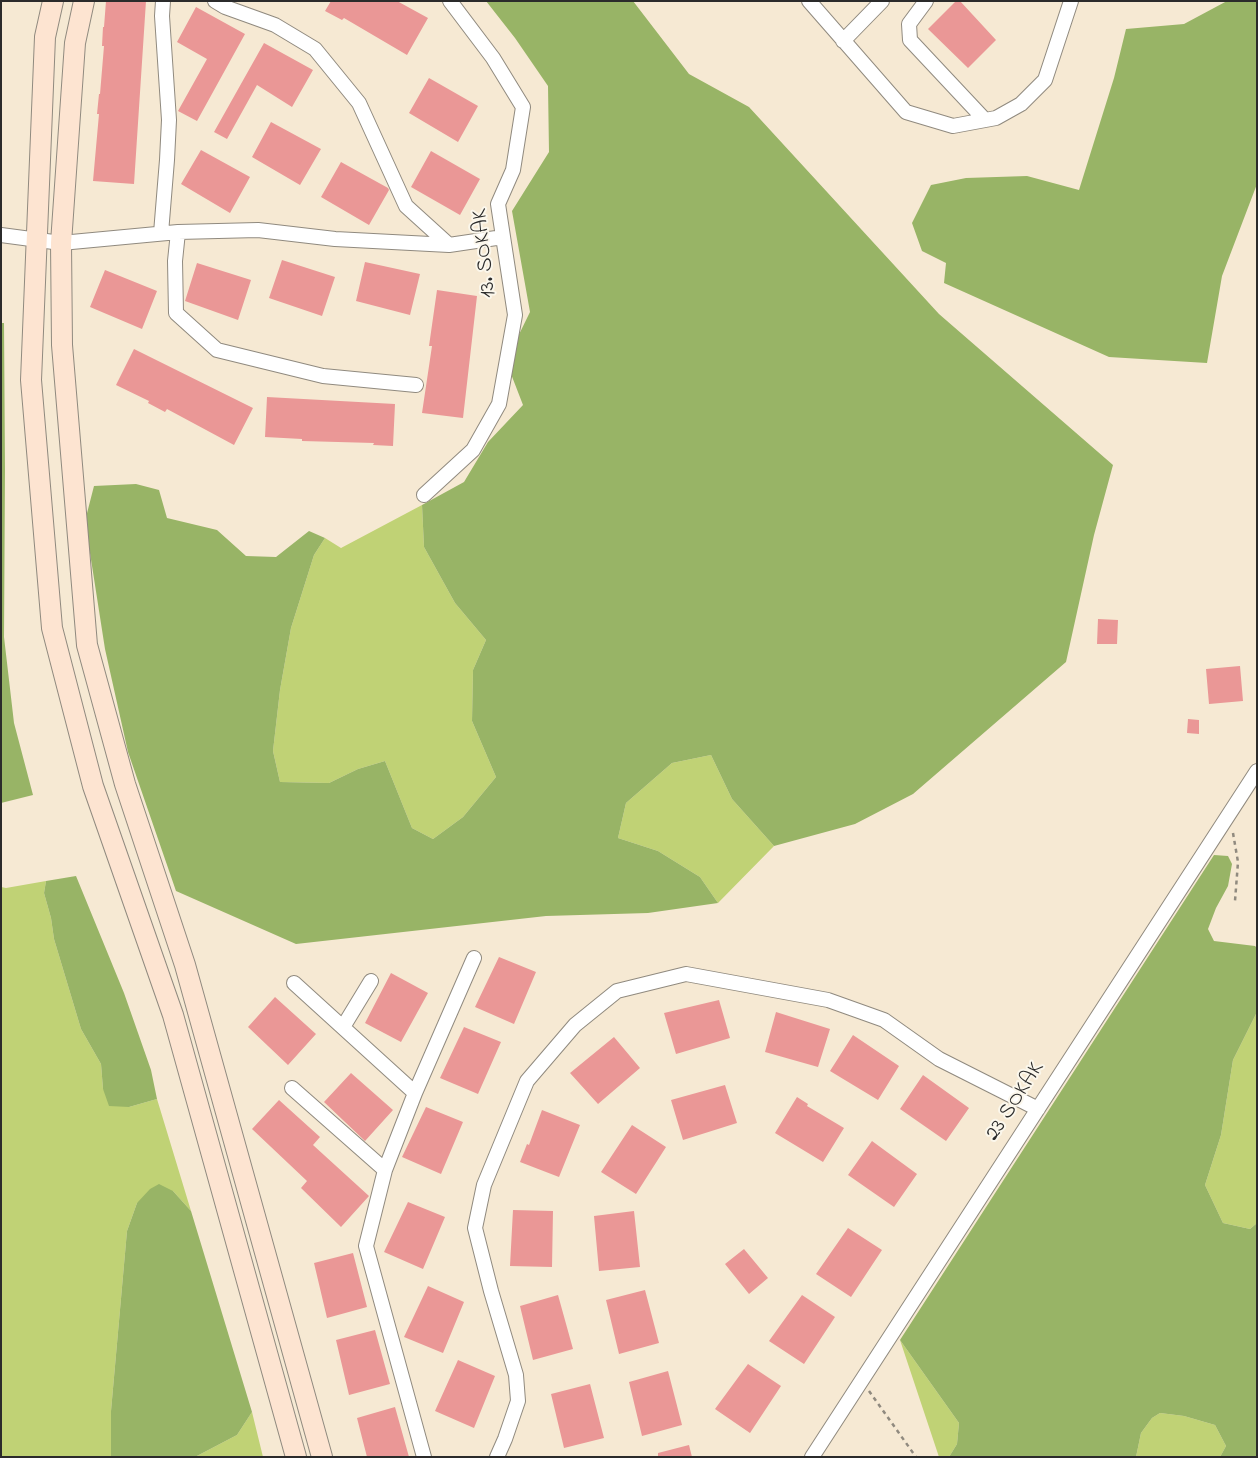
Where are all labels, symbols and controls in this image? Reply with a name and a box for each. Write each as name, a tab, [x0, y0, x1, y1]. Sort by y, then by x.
street label: 13. SOKAK	[468, 207, 504, 299]
street label: 23 SOKAK	[981, 1057, 1051, 1147]

